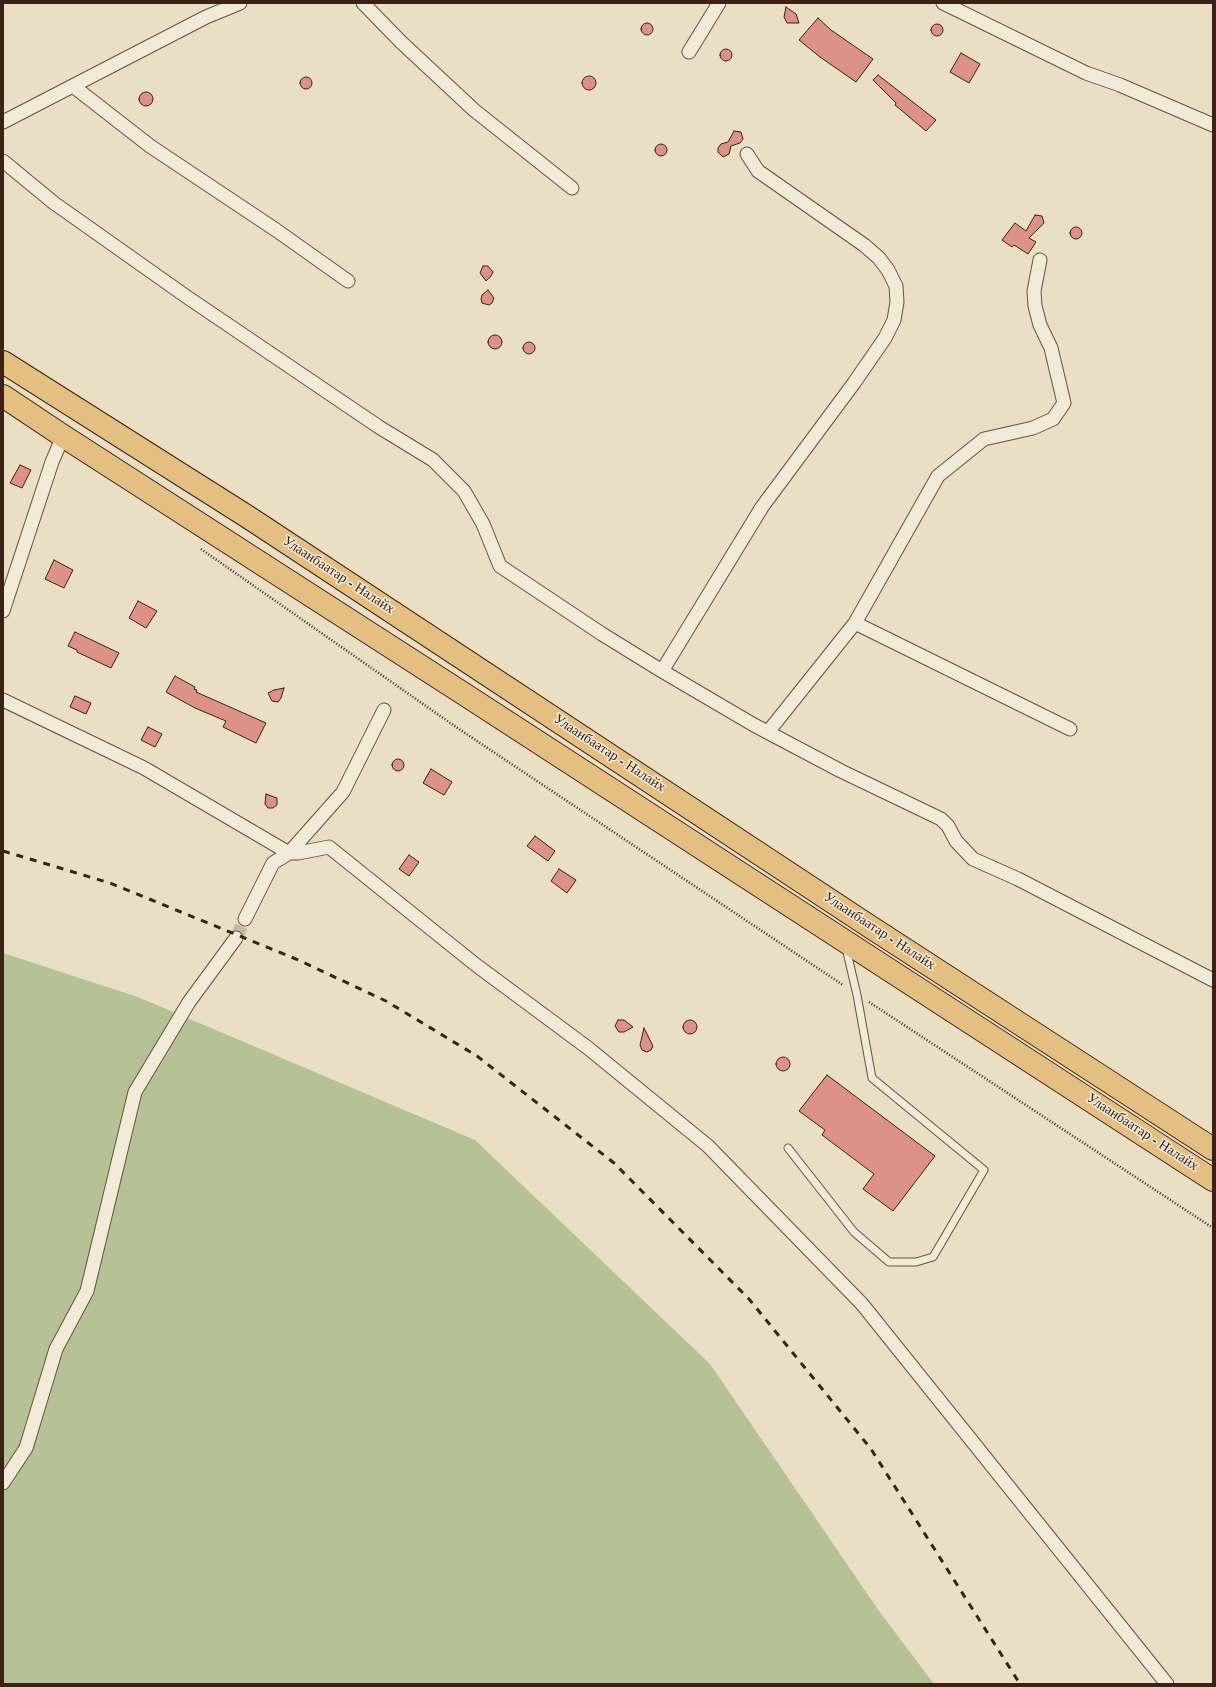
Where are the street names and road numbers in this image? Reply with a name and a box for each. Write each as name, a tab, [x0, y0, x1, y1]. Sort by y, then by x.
street label: Улаанбаатар - Налайх	[279, 534, 397, 618]
street label: Улаанбаатар - Налайх	[550, 712, 668, 796]
street label: Улаанбаатар - Налайх	[820, 890, 938, 974]
street label: Улаанбаатар - Налайх	[1083, 1091, 1201, 1175]

